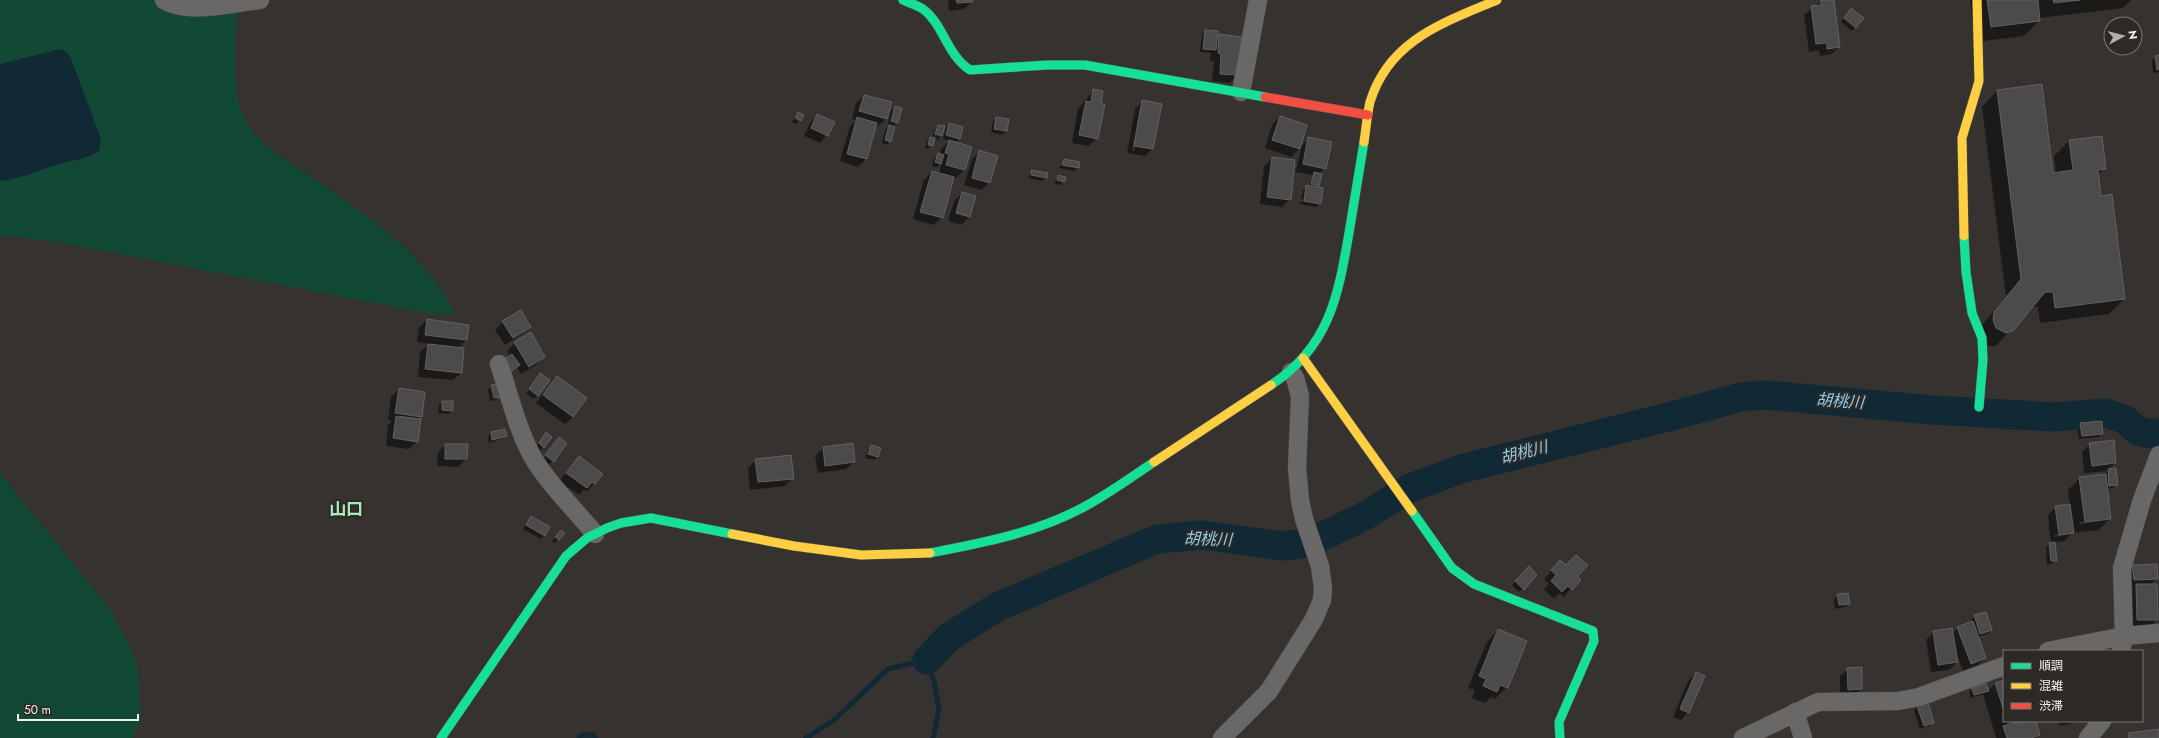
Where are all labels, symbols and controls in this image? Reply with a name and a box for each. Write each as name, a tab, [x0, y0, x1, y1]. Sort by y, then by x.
north arrow	[2103, 16, 2143, 56]
text: N	[2124, 29, 2141, 40]
water label: 胡桃川	[1815, 388, 1867, 414]
water label: 胡桃川	[1498, 435, 1552, 469]
district label: 山口	[329, 497, 363, 521]
water label: 胡桃川	[1184, 527, 1234, 551]
legend	[2003, 650, 2143, 722]
text: 順調	[2039, 657, 2063, 675]
text: 混雑	[2039, 677, 2063, 695]
scale bar	[18, 696, 138, 722]
text: 渋滞	[2039, 697, 2063, 715]
text: 50 m	[24, 701, 51, 719]

